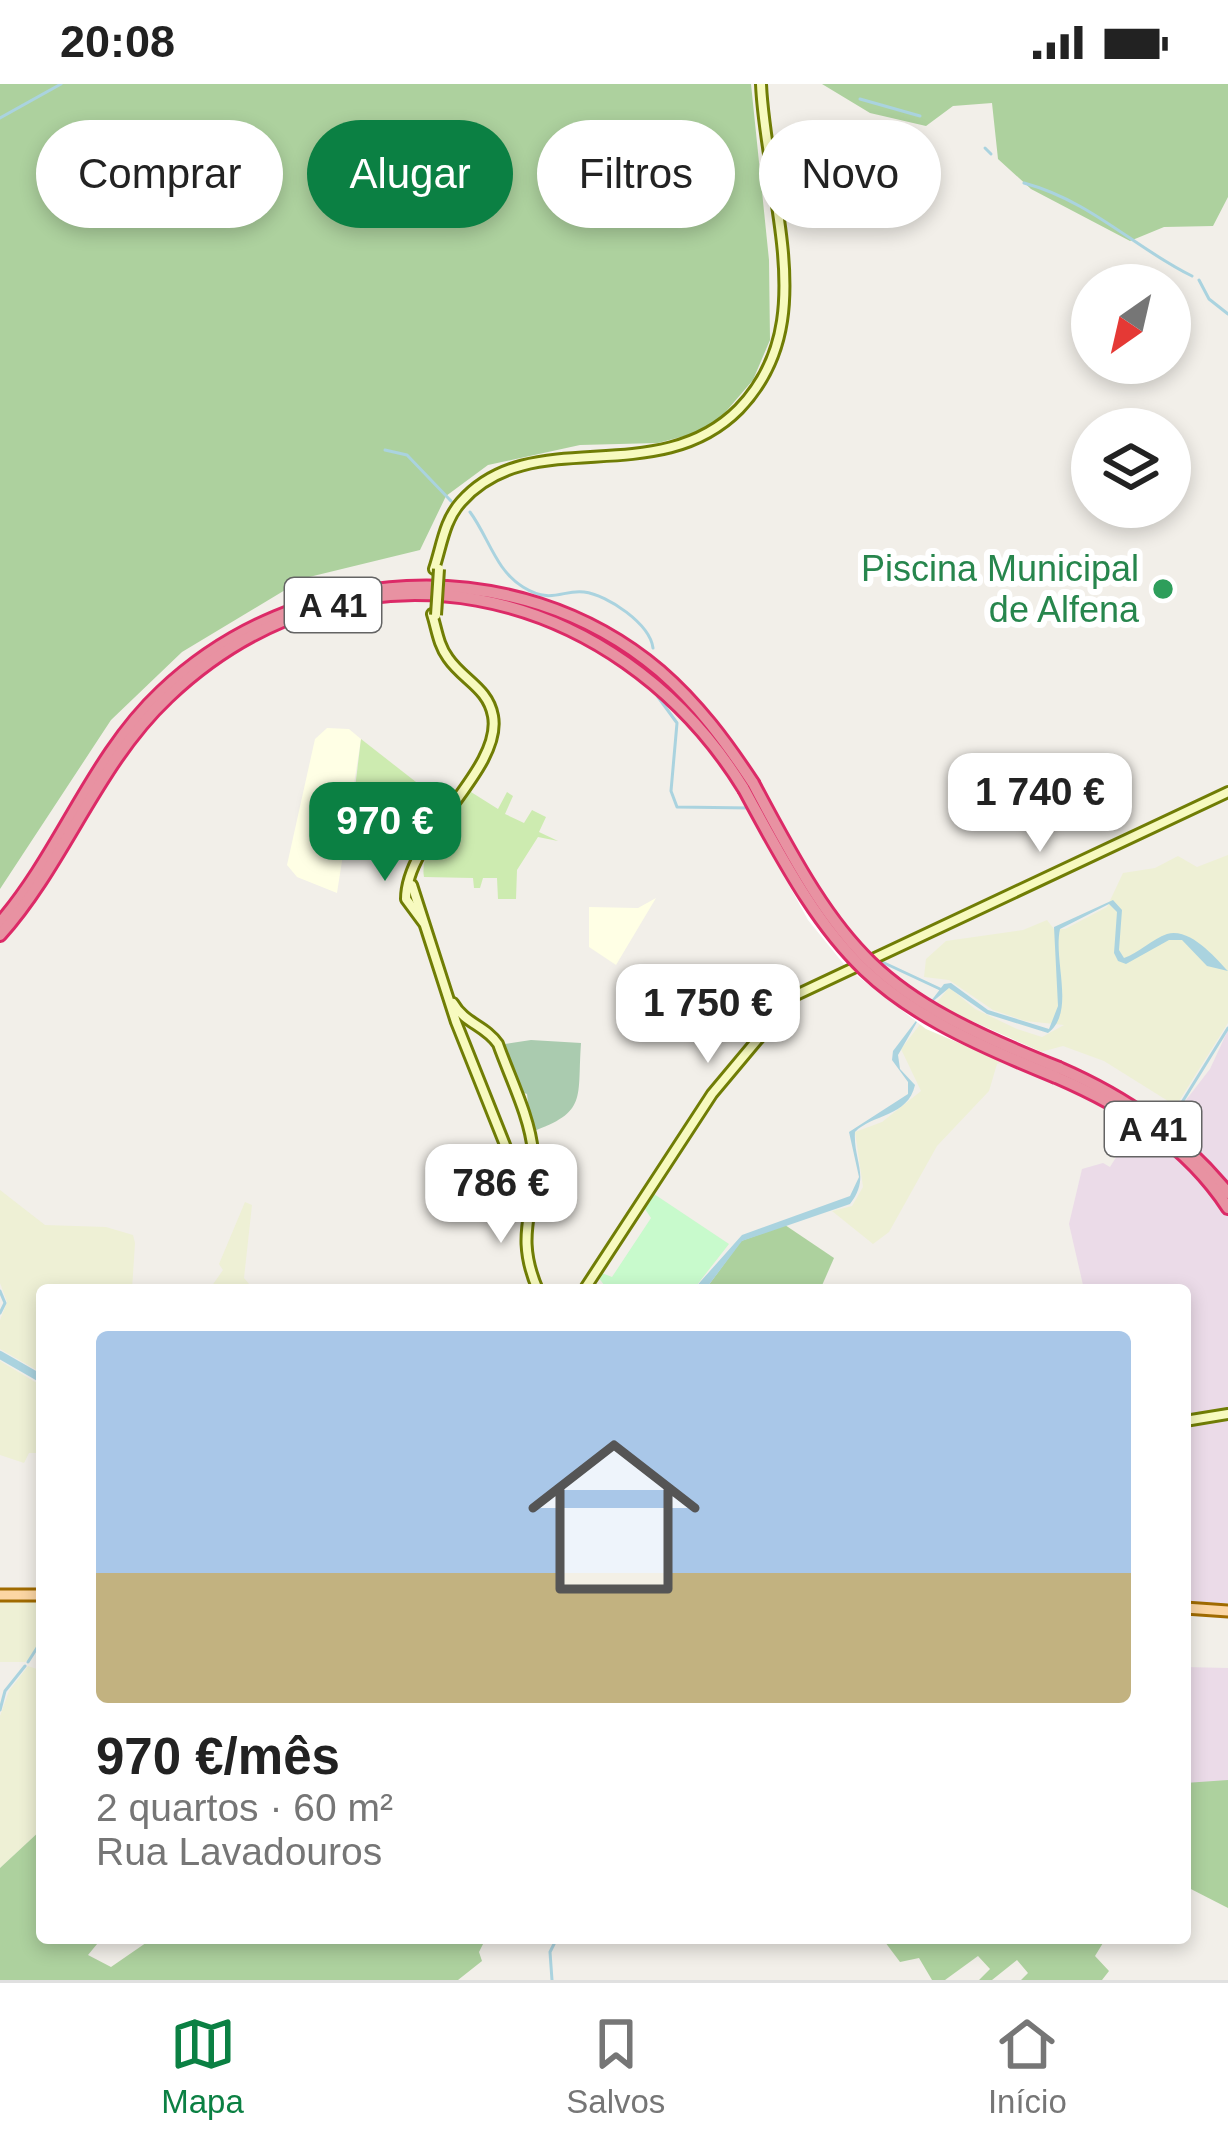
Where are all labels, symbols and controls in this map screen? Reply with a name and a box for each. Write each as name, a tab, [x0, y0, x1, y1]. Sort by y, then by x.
text: 20:08	[60, 16, 175, 67]
chip: Comprar	[36, 120, 283, 228]
chip: Alugar	[307, 120, 513, 228]
chip: Filtros	[537, 120, 735, 228]
chip: Novo	[759, 120, 941, 228]
north arrow	[1071, 264, 1191, 384]
map controls	[1071, 264, 1191, 528]
button: layers	[1071, 408, 1191, 528]
place label: Piscina Municipal de Alfena	[861, 548, 1140, 630]
marker: Piscina Municipal de Alfena	[1150, 576, 1176, 602]
road number: A 41	[285, 578, 381, 632]
pin: 1 740 €	[929, 753, 1151, 855]
text: 1 740 €	[975, 770, 1105, 813]
pin: 970 €	[301, 782, 469, 884]
text: 970 €	[336, 799, 434, 842]
pin: 1 750 €	[597, 964, 819, 1066]
text: 1 750 €	[643, 981, 773, 1024]
road number: A 41	[1105, 1102, 1201, 1156]
pin: 786 €	[417, 1144, 585, 1246]
text: 786 €	[452, 1161, 550, 1204]
icon: home	[506, 1409, 722, 1625]
text: 970 €/mês	[96, 1728, 340, 1785]
text: 2 quartos · 60 m²	[96, 1786, 393, 1829]
text: Rua Lavadouros	[96, 1830, 382, 1873]
tab: Mapa	[161, 2011, 244, 2121]
tab: Salvos	[566, 2011, 665, 2121]
tab: Início	[988, 2011, 1067, 2121]

